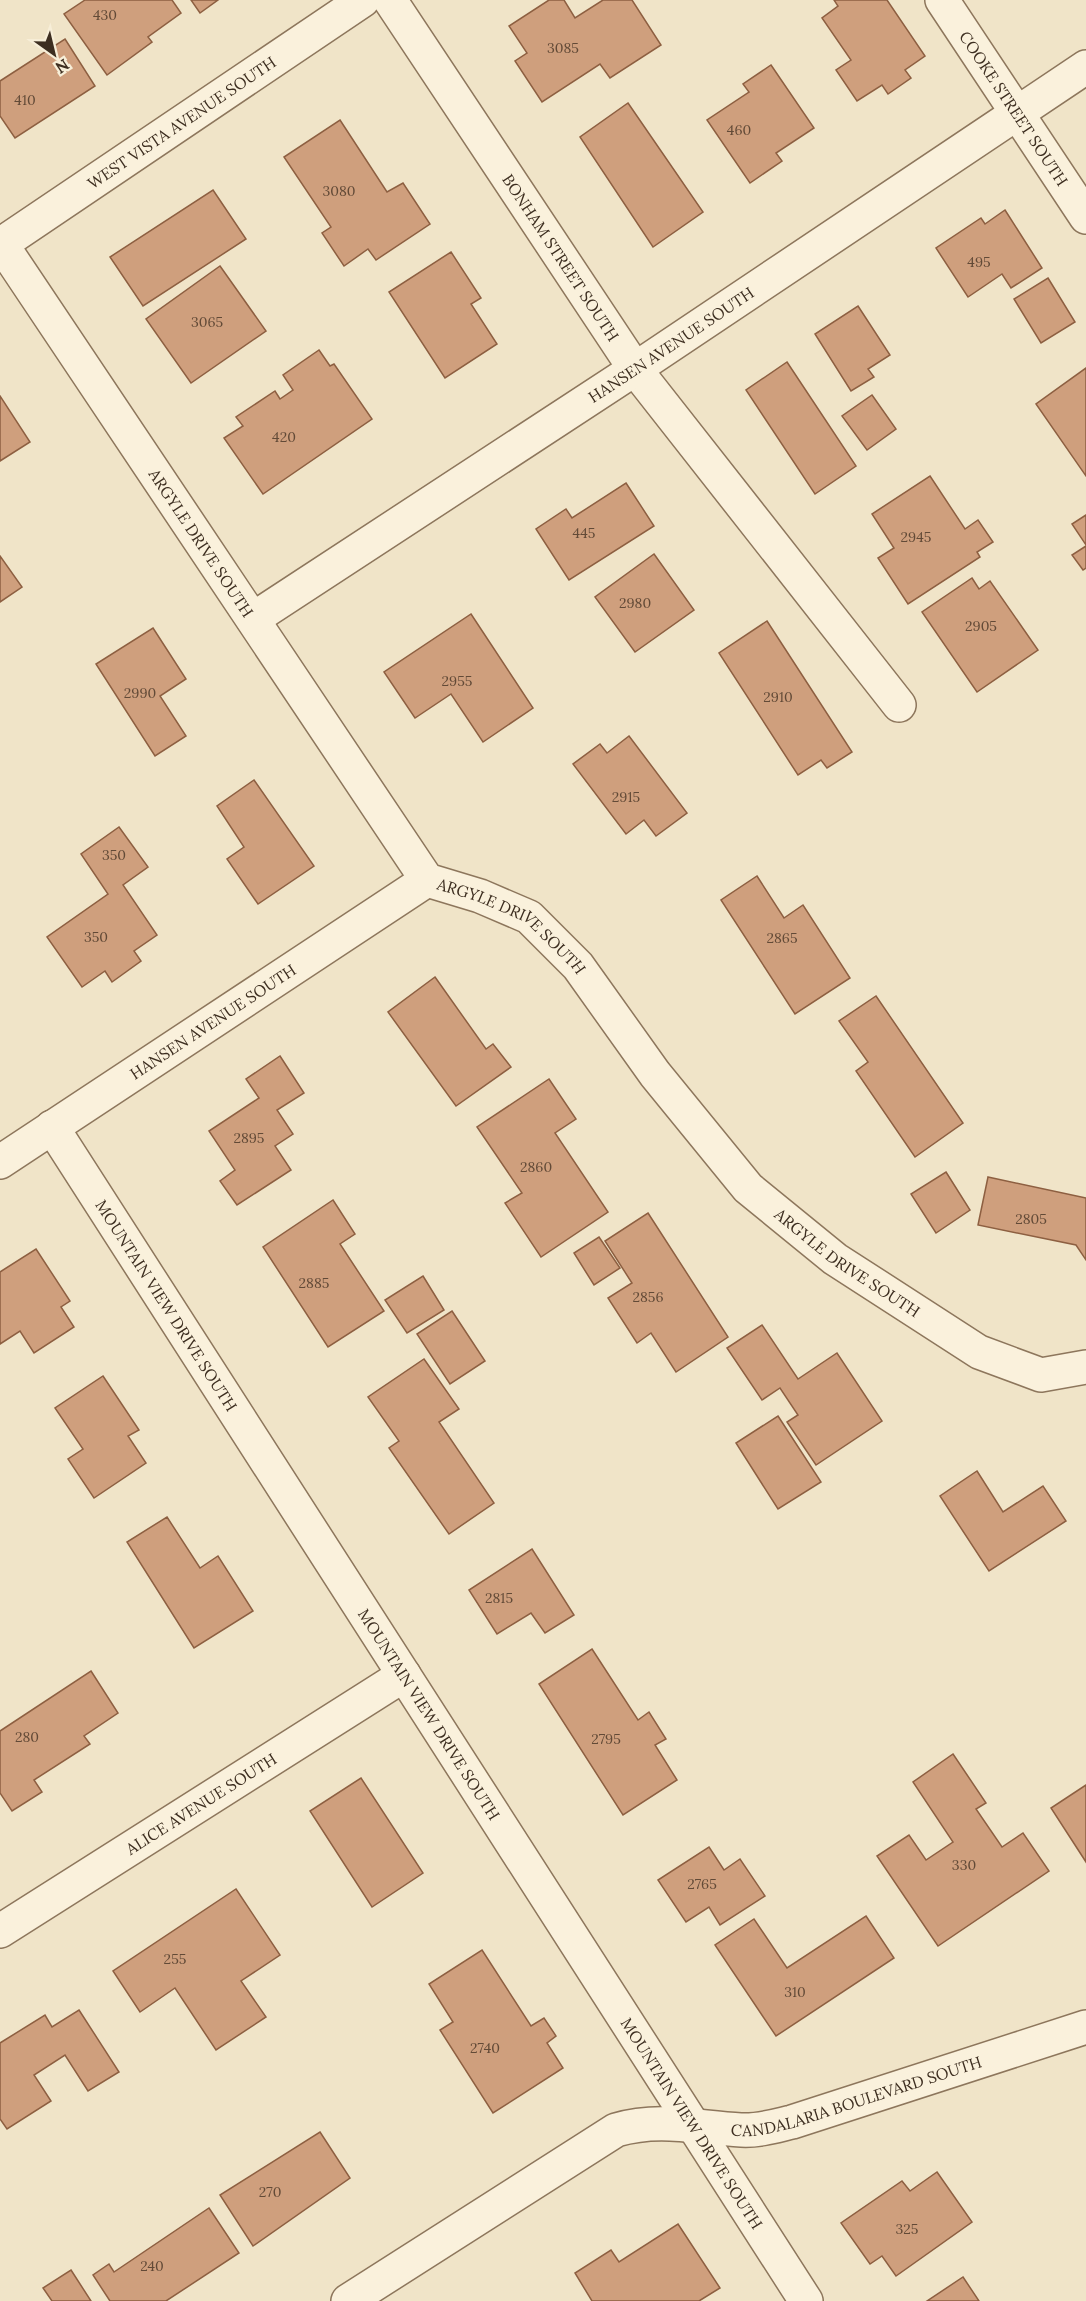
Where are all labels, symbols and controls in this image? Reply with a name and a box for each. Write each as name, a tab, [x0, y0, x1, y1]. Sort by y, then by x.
house number: 430	[93, 6, 117, 24]
north arrow	[24, 24, 84, 84]
street label: COOKE STREET SOUTH	[955, 27, 1072, 190]
house number: 3085	[547, 39, 579, 57]
street label: WEST VISTA AVENUE SOUTH	[83, 52, 280, 193]
text: N	[52, 55, 73, 78]
house number: 410	[14, 91, 36, 109]
house number: 460	[727, 121, 751, 139]
street label: BONHAM STREET SOUTH	[498, 170, 624, 345]
house number: 3080	[322, 182, 356, 200]
house number: 495	[967, 253, 991, 271]
street label: HANSEN AVENUE SOUTH	[584, 282, 758, 407]
house number: 3065	[191, 313, 223, 331]
house number: 420	[272, 428, 296, 446]
street label: ARGYLE DRIVE SOUTH	[144, 464, 258, 621]
house number: 445	[573, 524, 595, 542]
house number: 2945	[901, 528, 931, 546]
house number: 2980	[619, 594, 651, 612]
house number: 2905	[965, 617, 997, 635]
house number: 2955	[442, 672, 472, 690]
house number: 2990	[124, 684, 156, 702]
house number: 2910	[763, 688, 793, 706]
house number: 2915	[612, 788, 640, 806]
house number: 350	[102, 846, 126, 864]
street label: ARGYLE DRIVE SOUTH	[434, 873, 590, 978]
house number: 350	[84, 928, 108, 946]
house number: 2865	[766, 929, 798, 947]
street label: HANSEN AVENUE SOUTH	[126, 959, 300, 1084]
house number: 2895	[233, 1129, 265, 1147]
house number: 2860	[520, 1158, 552, 1176]
street label: MOUNTAIN VIEW DRIVE SOUTH	[91, 1196, 242, 1415]
street label: ARGYLE DRIVE SOUTH	[770, 1203, 924, 1321]
house number: 2805	[1015, 1210, 1047, 1228]
house number: 2885	[299, 1274, 329, 1292]
house number: 2856	[632, 1288, 664, 1306]
house number: 2815	[485, 1589, 513, 1607]
street label: MOUNTAIN VIEW DRIVE SOUTH	[354, 1605, 504, 1824]
house number: 280	[15, 1728, 39, 1746]
house number: 2795	[591, 1730, 621, 1748]
street label: ALICE AVENUE SOUTH	[121, 1748, 280, 1859]
house number: 330	[952, 1856, 976, 1874]
house number: 2765	[687, 1875, 717, 1893]
house number: 255	[164, 1950, 186, 1968]
house number: 310	[784, 1983, 806, 2001]
street label: MOUNTAIN VIEW DRIVE SOUTH	[617, 2014, 767, 2233]
house number: 2740	[470, 2039, 500, 2057]
street label: CANDALARIA BOULEVARD SOUTH	[730, 2051, 984, 2140]
house number: 270	[259, 2183, 281, 2201]
house number: 325	[896, 2220, 918, 2238]
house number: 240	[140, 2257, 164, 2275]

